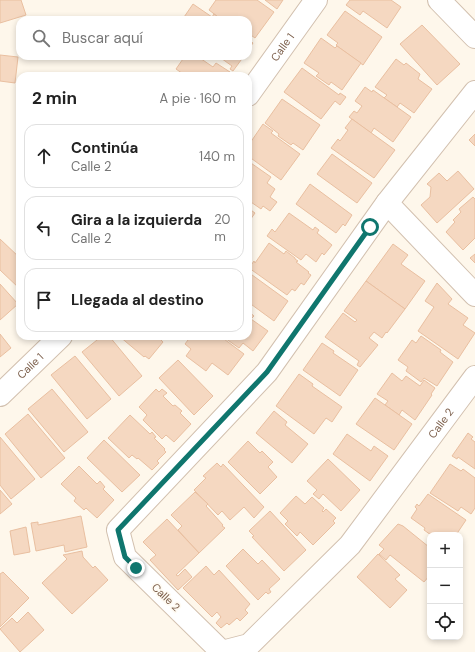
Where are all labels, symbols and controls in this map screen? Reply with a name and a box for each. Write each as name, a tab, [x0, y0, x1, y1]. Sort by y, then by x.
search box	[16, 16, 252, 60]
icon: search	[30, 27, 52, 49]
text: Buscar aquí	[62, 28, 143, 48]
street label: Calle 1	[268, 30, 297, 64]
text: 2 min	[32, 87, 77, 109]
text: A pie · 160 m	[160, 90, 236, 107]
text: Continúa	[71, 138, 138, 158]
icon: ahead	[33, 145, 55, 167]
text: 140 m	[199, 148, 235, 165]
text: Calle 2	[71, 158, 112, 175]
text: Gira a la izquierda	[71, 210, 202, 230]
text: 20 m	[214, 211, 230, 245]
icon: left	[33, 217, 55, 239]
route start	[361, 218, 379, 236]
text: Calle 2	[71, 230, 112, 247]
icon: arrive	[33, 289, 55, 311]
text: Llegada al destino	[71, 290, 204, 310]
street label: Calle 1	[14, 350, 46, 382]
street label: Calle 2	[425, 405, 457, 441]
map controls	[427, 532, 463, 640]
button: +	[427, 532, 463, 568]
route end	[127, 559, 145, 577]
button: −	[427, 568, 463, 604]
street label: Calle 2	[149, 580, 183, 614]
button: locate	[427, 604, 463, 640]

